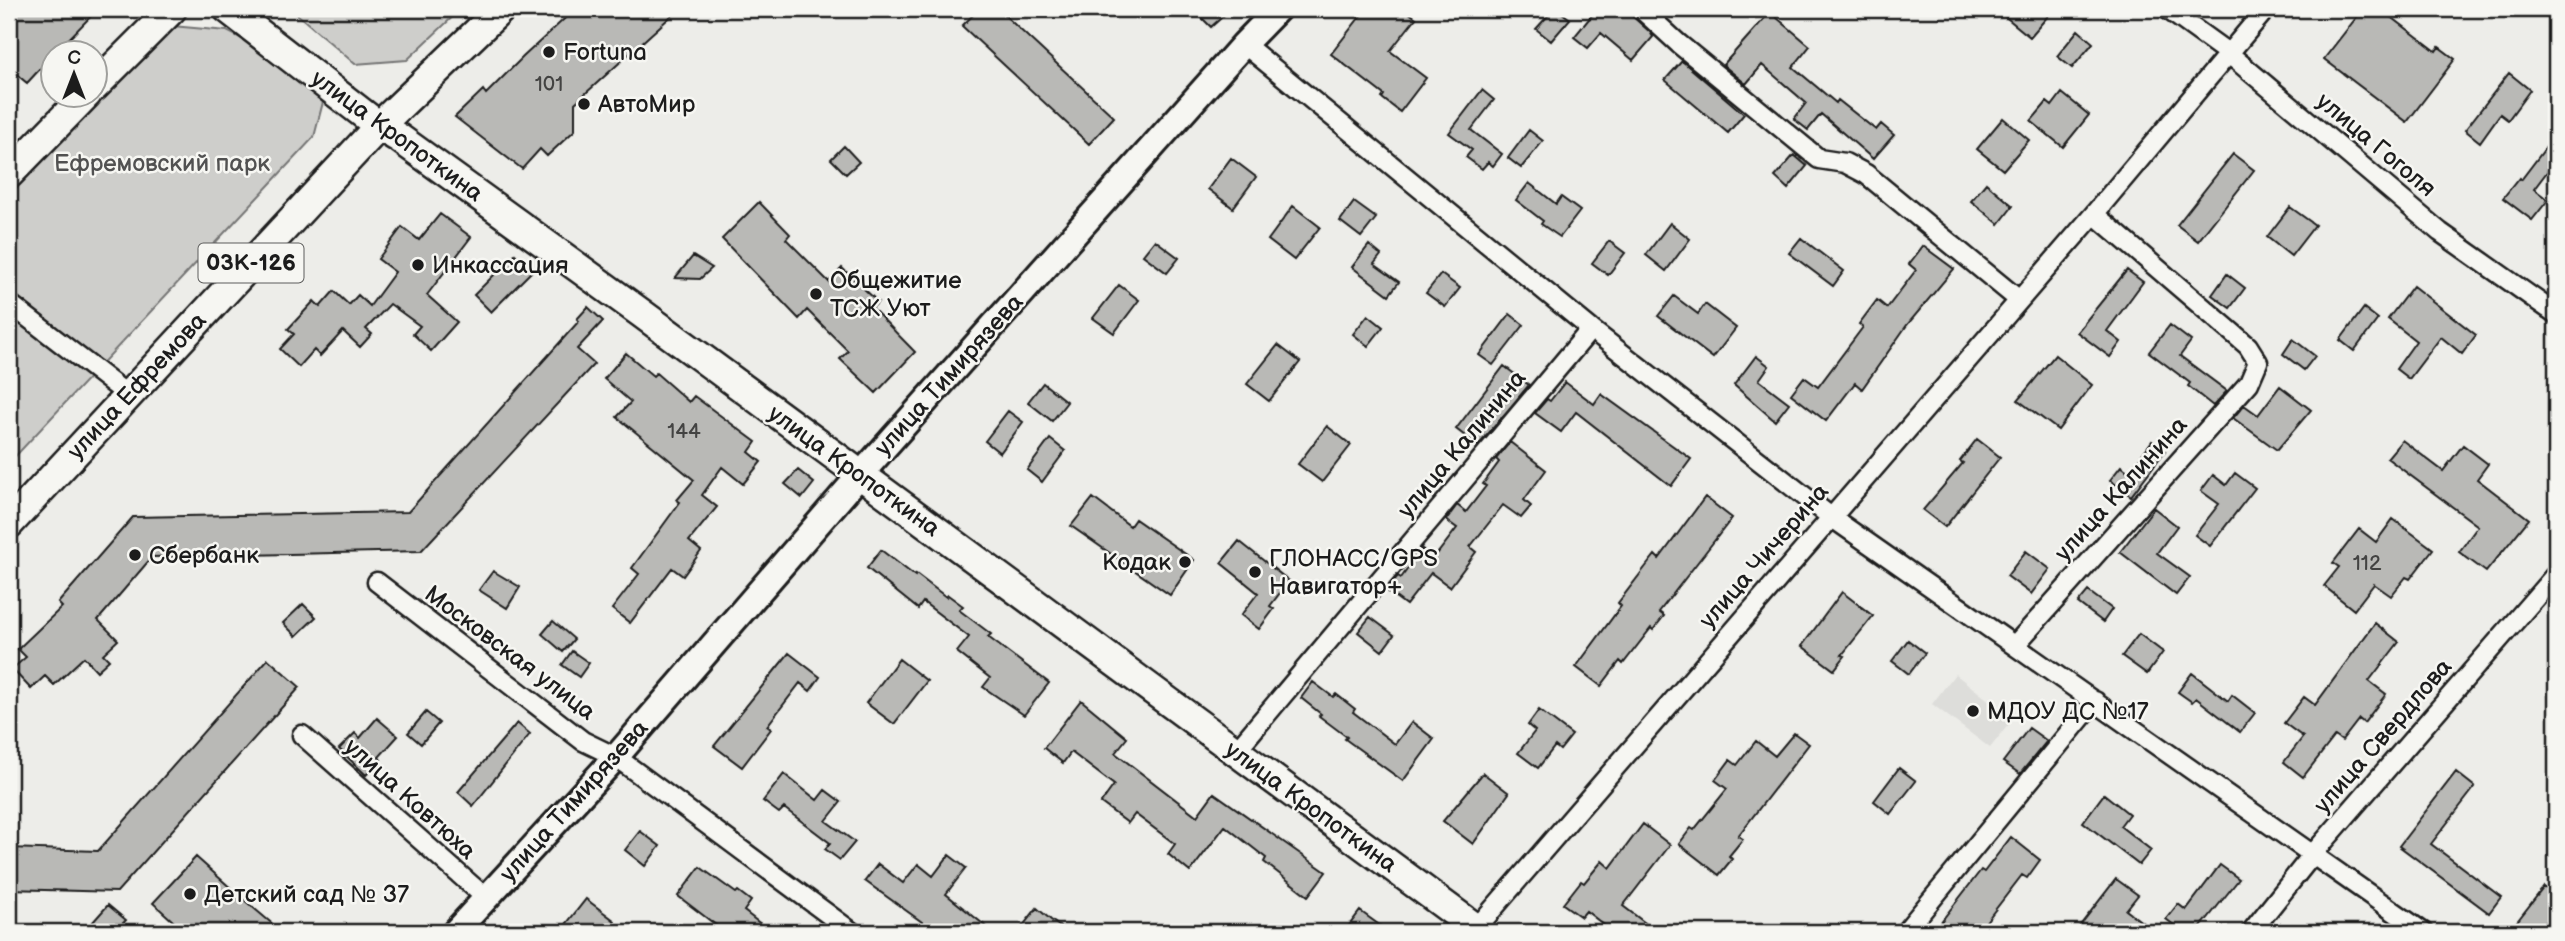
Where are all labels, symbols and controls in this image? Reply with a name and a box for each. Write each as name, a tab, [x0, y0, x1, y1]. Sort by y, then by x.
north arrow	[38, 38, 108, 108]
place label: Fortuna	[563, 38, 647, 67]
marker: Fortuna	[541, 44, 557, 60]
text: С	[67, 47, 81, 70]
street label: улица Кропоткина	[305, 64, 489, 208]
house number: 101	[535, 72, 563, 97]
street label: улица Гоголя	[2310, 87, 2442, 203]
place label: АвтоМир	[597, 90, 696, 119]
marker: АвтоМир	[576, 96, 592, 112]
park label: Ефремовский парк	[54, 149, 270, 178]
road number: 03К-126	[198, 244, 304, 282]
place label: Инкассация	[432, 251, 569, 280]
marker: Инкассация	[410, 257, 426, 273]
place label: Общежитие ТСЖ Уют	[830, 266, 962, 323]
marker: Общежитие ТСЖ Уют	[808, 286, 824, 302]
street label: улица Тимирязева	[869, 288, 1029, 462]
street label: улица Ефремова	[61, 306, 213, 466]
street label: улица Калинина	[1392, 364, 1532, 524]
street label: улица Кропоткина	[762, 399, 946, 543]
street label: улица Калинина	[2049, 411, 2193, 567]
house number: 144	[667, 419, 701, 444]
street label: улица Чичерина	[1693, 478, 1835, 634]
place label: Сбербанк	[149, 541, 259, 570]
place label: ГЛОНАСС/GPS Навигатор+	[1269, 544, 1438, 601]
marker: Сбербанк	[127, 547, 143, 563]
place label: Кодак	[1102, 548, 1171, 577]
house number: 112	[2353, 551, 2382, 576]
marker: Кодак	[1177, 554, 1193, 570]
marker: ГЛОНАСС/GPS Навигатор+	[1247, 564, 1263, 580]
street label: Московская улица	[419, 579, 601, 727]
street label: улица Свердлова	[2308, 653, 2458, 819]
place label: МДОУ ДС №17	[1987, 697, 2149, 726]
marker: МДОУ ДС №17	[1965, 703, 1981, 719]
street label: улица Тимирязева	[494, 714, 654, 888]
street label: улица Ковтюха	[338, 732, 482, 866]
street label: улица Кропоткина	[1219, 735, 1403, 879]
place label: Детский сад № 37	[204, 880, 409, 909]
marker: Детский сад № 37	[182, 886, 198, 902]

